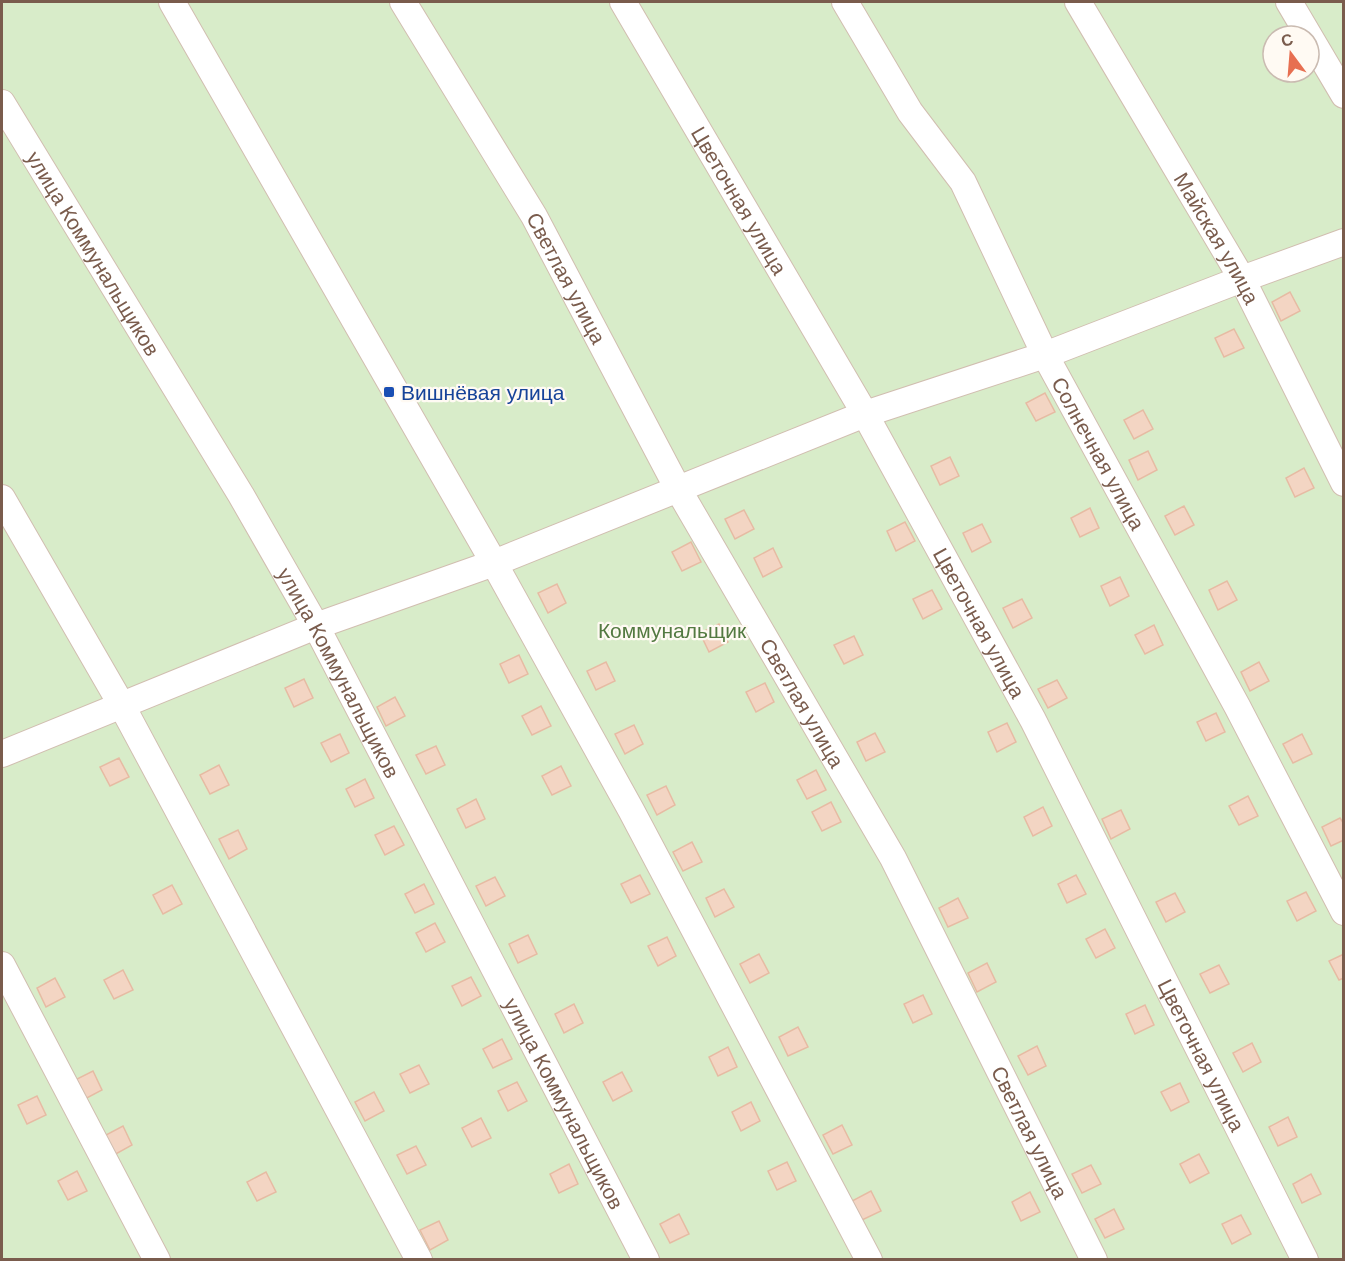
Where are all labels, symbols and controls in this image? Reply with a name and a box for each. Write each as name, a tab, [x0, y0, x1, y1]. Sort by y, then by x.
north arrow	[1261, 24, 1321, 84]
text: С	[1279, 30, 1295, 50]
street label: Цветочная улица	[687, 122, 792, 279]
street label: улица Коммунальщиков	[23, 147, 165, 360]
street label: Майская улица	[1170, 168, 1264, 308]
street label: Светлая улица	[523, 208, 611, 348]
street label: Солнечная улица	[1048, 373, 1150, 534]
place label: Вишнёвая улица	[401, 381, 565, 404]
marker: Вишнёвая улица	[382, 385, 396, 399]
street label: Цветочная улица	[929, 544, 1030, 702]
street label: улица Коммунальщиков	[273, 563, 404, 782]
park label: Коммунальщик	[598, 619, 747, 642]
street label: Светлая улица	[756, 634, 849, 772]
street label: Цветочная улица	[1154, 975, 1250, 1135]
street label: улица Коммунальщиков	[500, 994, 629, 1213]
street label: Светлая улица	[987, 1062, 1073, 1202]

